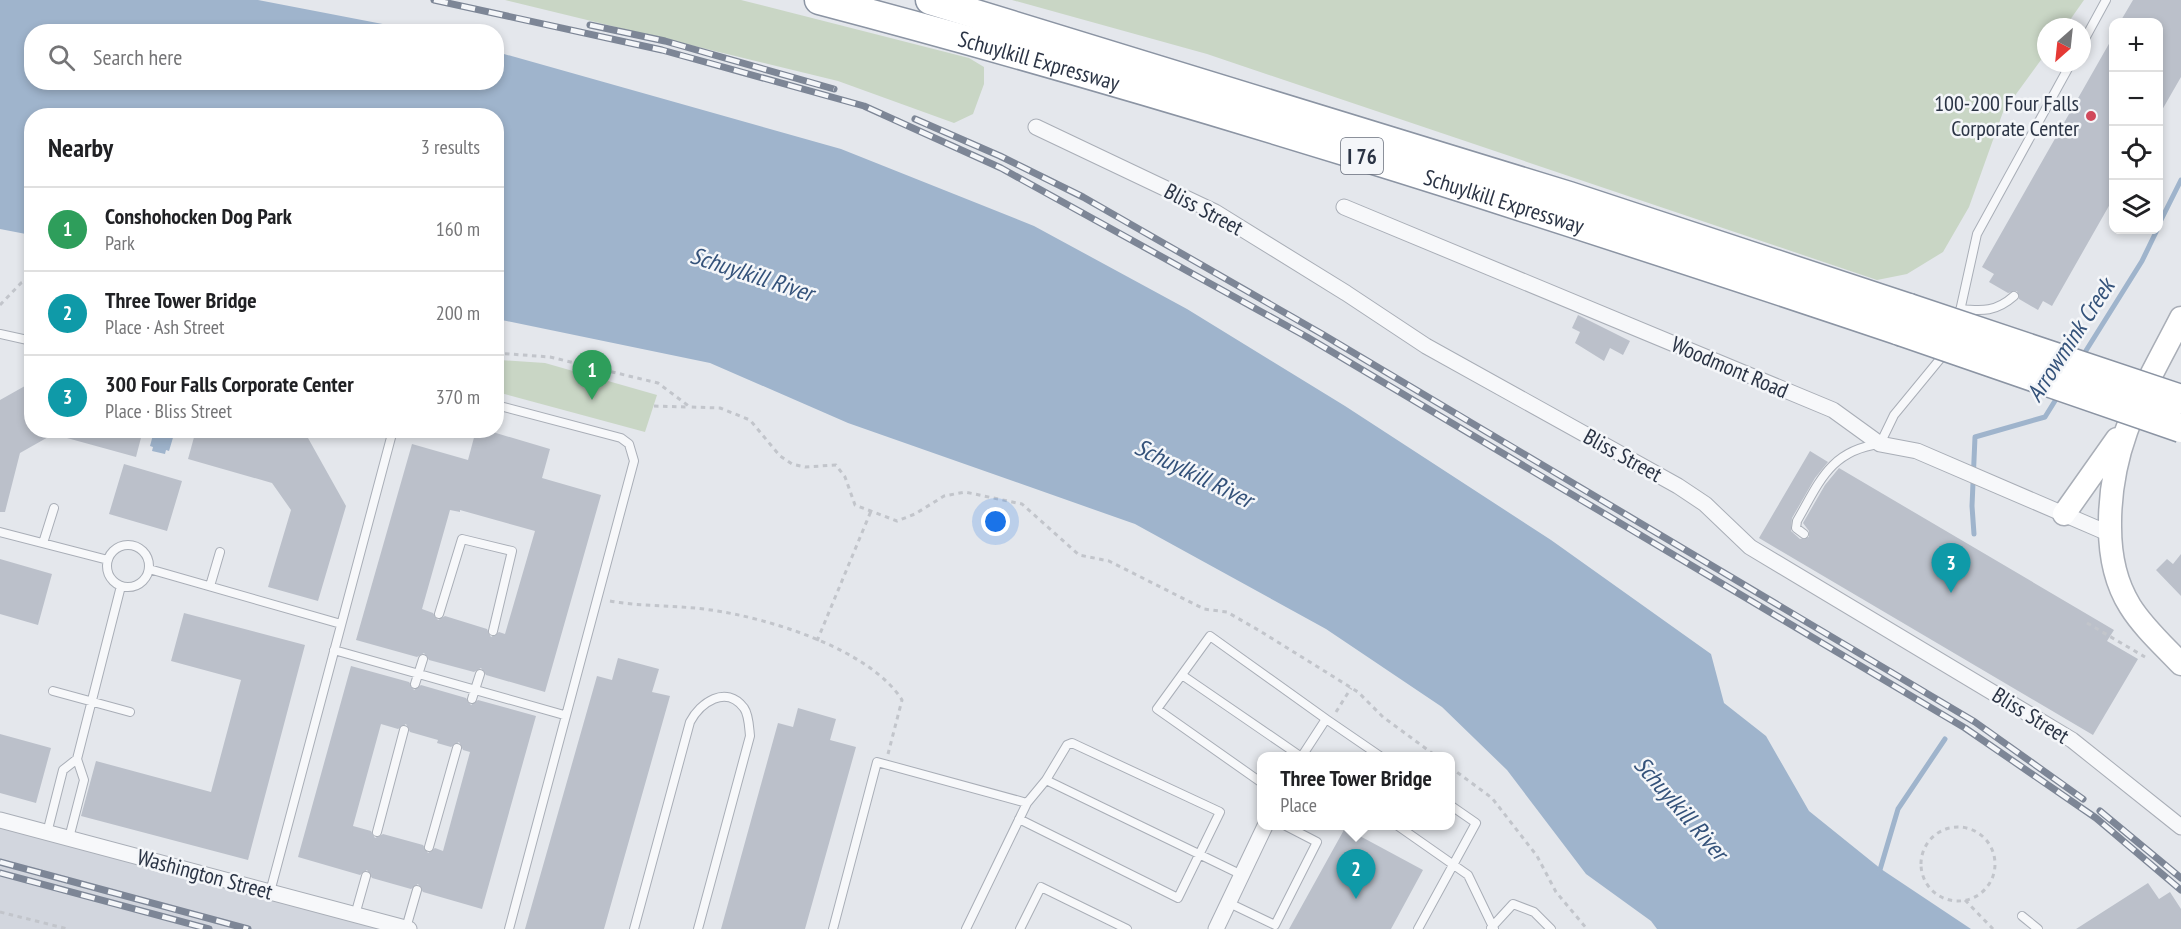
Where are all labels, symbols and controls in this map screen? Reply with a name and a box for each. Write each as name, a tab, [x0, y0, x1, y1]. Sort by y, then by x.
north arrow	[2037, 18, 2091, 72]
map controls	[2109, 18, 2163, 234]
button: +	[2109, 18, 2163, 72]
search box	[24, 24, 504, 90]
street label: Schuylkill Expressway	[955, 24, 1123, 97]
icon: search	[45, 41, 78, 74]
text: Search here	[93, 43, 182, 71]
button: −	[2109, 72, 2163, 126]
place label: 100-200 Four Falls Corporate Center	[1934, 89, 2079, 142]
marker: 100-200 Four Falls Corporate Center	[2084, 109, 2098, 123]
button: locate	[2109, 126, 2163, 180]
text: Nearby	[48, 131, 113, 164]
text: 3 results	[421, 134, 480, 160]
road number: I 76	[1341, 138, 1383, 174]
street label: Schuylkill Expressway	[1420, 163, 1588, 240]
street label: Bliss Street	[1160, 177, 1248, 241]
button: layers	[2109, 180, 2163, 234]
text: Conshohocken Dog Park	[105, 202, 292, 230]
text: 1	[63, 216, 72, 242]
text: 160 m	[436, 216, 480, 242]
text: Park	[105, 230, 135, 256]
water label: Schuylkill River	[686, 240, 821, 310]
water label: Arrowmink Creek	[2019, 271, 2123, 407]
text: Three Tower Bridge	[105, 286, 257, 314]
text: 2	[63, 300, 72, 326]
text: 200 m	[436, 300, 480, 326]
text: Place · Ash Street	[105, 314, 225, 340]
street label: Woodmont Road	[1667, 330, 1793, 404]
pin: 1	[572, 350, 612, 400]
text: 300 Four Falls Corporate Center	[105, 370, 354, 398]
text: 3	[63, 384, 72, 410]
text: 370 m	[436, 384, 480, 410]
text: Place · Bliss Street	[105, 398, 232, 424]
street label: Bliss Street	[1579, 422, 1667, 488]
water label: Schuylkill River	[1130, 431, 1261, 516]
your location	[981, 507, 1010, 536]
pin: 3	[1932, 544, 1970, 593]
street label: Bliss Street	[1987, 681, 2075, 749]
water label: Schuylkill River	[1627, 750, 1737, 869]
popup	[1257, 752, 1455, 830]
text: Three Tower Bridge	[1280, 764, 1432, 792]
text: Place	[1280, 792, 1317, 818]
street label: Washington Street	[134, 842, 276, 906]
pin: 2	[1336, 850, 1376, 899]

